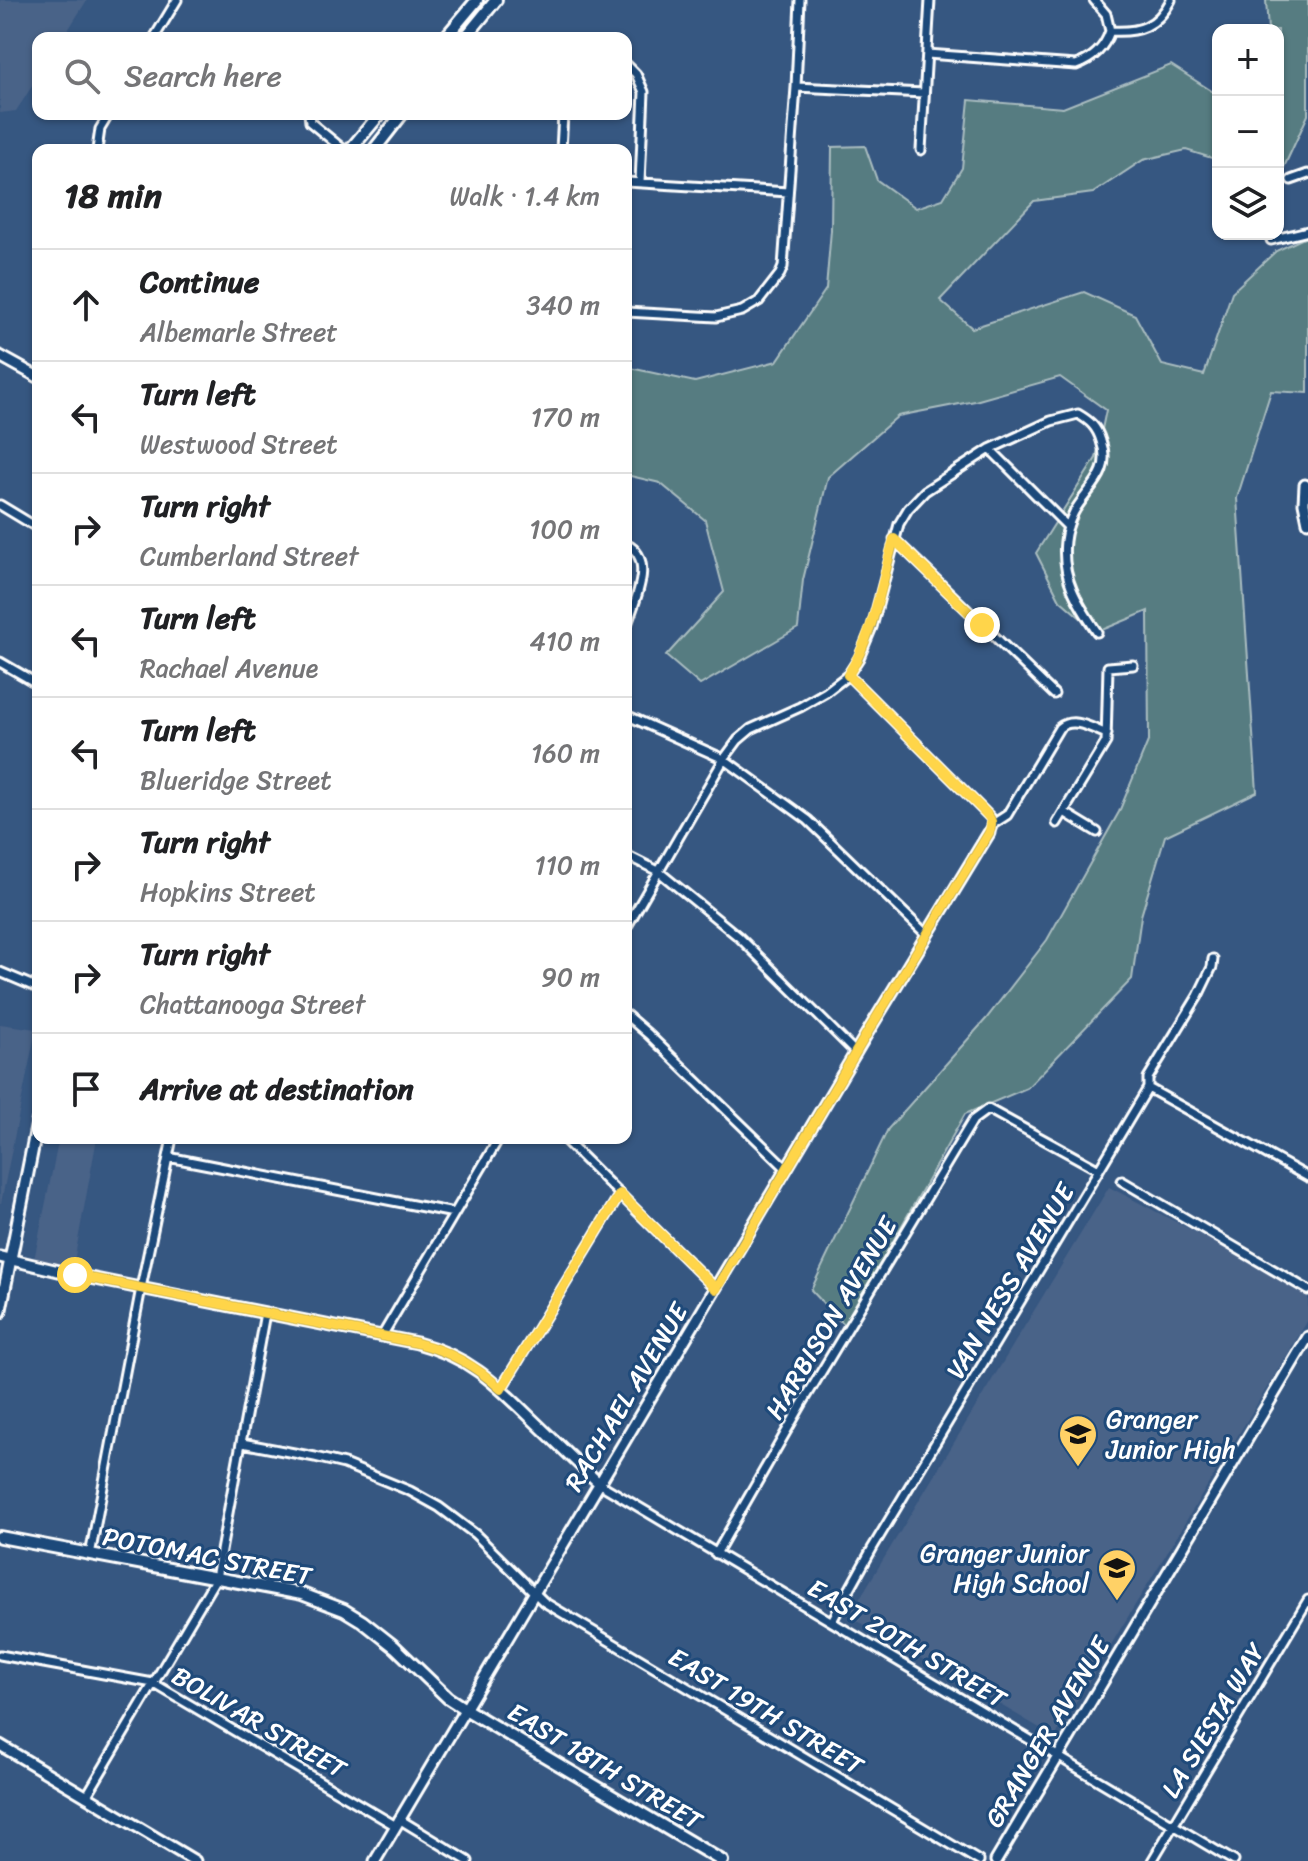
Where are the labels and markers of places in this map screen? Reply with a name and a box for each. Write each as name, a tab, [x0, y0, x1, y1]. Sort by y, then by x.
place label: Granger Junior High	[1105, 1396, 1236, 1472]
school or university icon: Granger Junior High	[1057, 1413, 1099, 1468]
place label: Granger Junior High School	[920, 1530, 1090, 1606]
school or university icon: Granger Junior High School	[1096, 1547, 1138, 1602]

